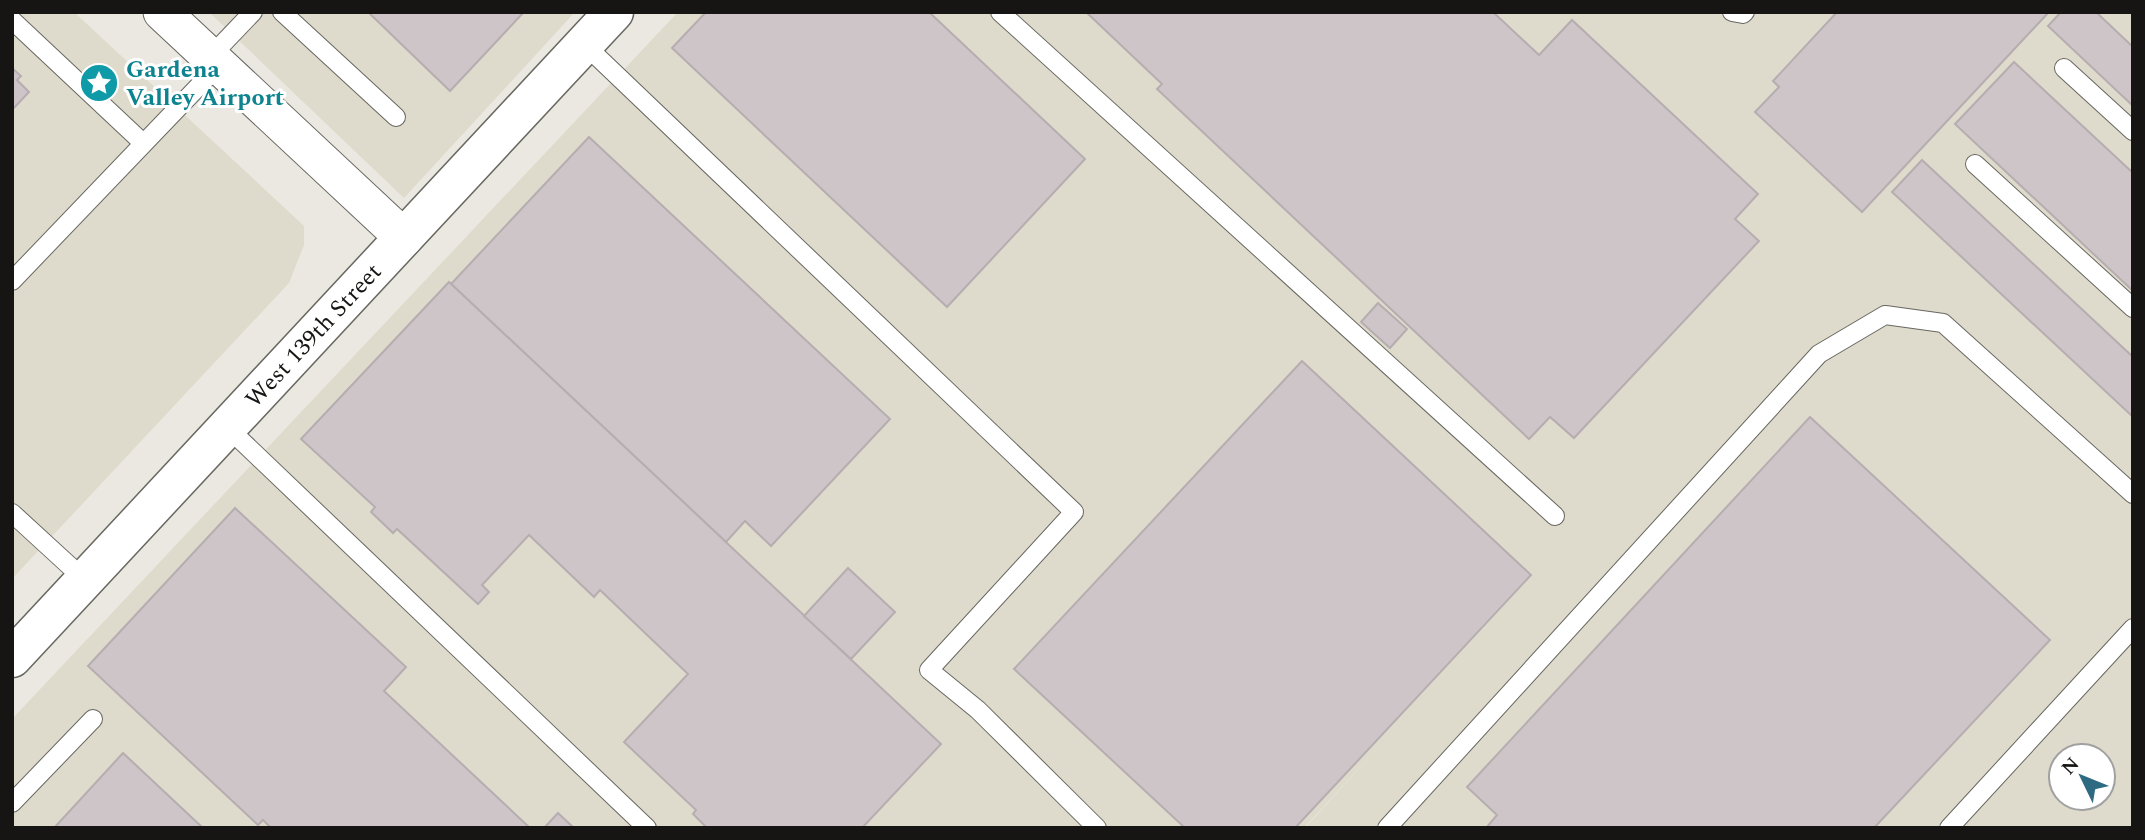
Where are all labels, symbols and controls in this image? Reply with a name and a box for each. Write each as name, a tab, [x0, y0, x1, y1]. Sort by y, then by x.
place label: Gardena Valley Airport	[126, 52, 284, 116]
place icon: Gardena Valley Airport	[78, 62, 120, 104]
street label: West 139th Street	[237, 255, 391, 416]
north arrow	[2047, 742, 2117, 812]
text: N	[2055, 751, 2087, 782]

